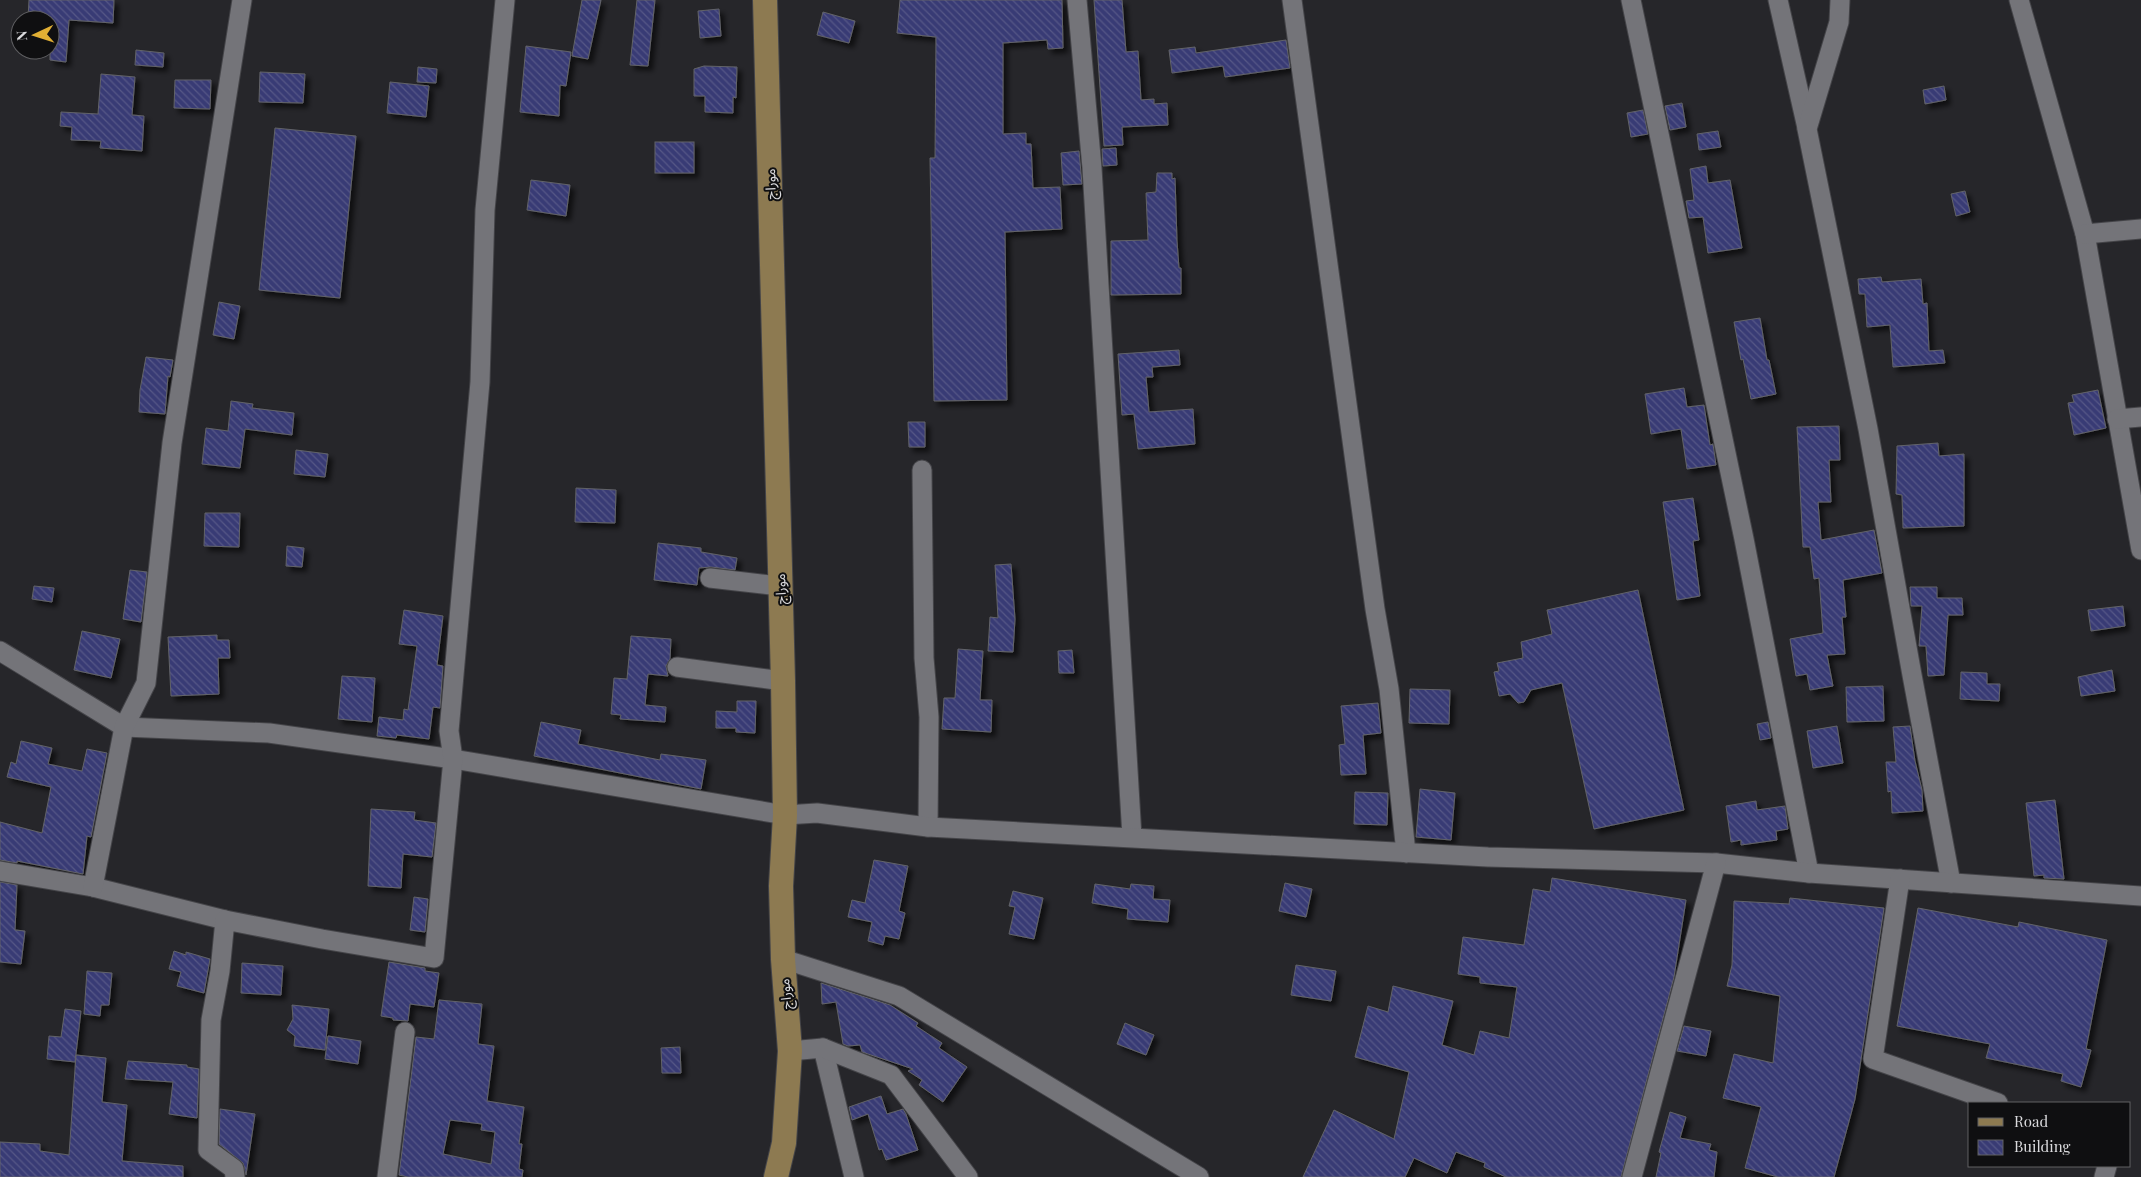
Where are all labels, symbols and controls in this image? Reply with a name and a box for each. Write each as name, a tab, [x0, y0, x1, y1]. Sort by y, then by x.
north arrow	[10, 10, 60, 60]
text: N	[12, 30, 31, 42]
street label: موراج	[760, 168, 782, 200]
street label: موراج	[770, 573, 792, 605]
street label: موراج	[774, 978, 798, 1010]
legend	[1968, 1102, 2131, 1167]
text: Road	[2014, 1111, 2048, 1131]
text: Building	[2014, 1136, 2071, 1156]

